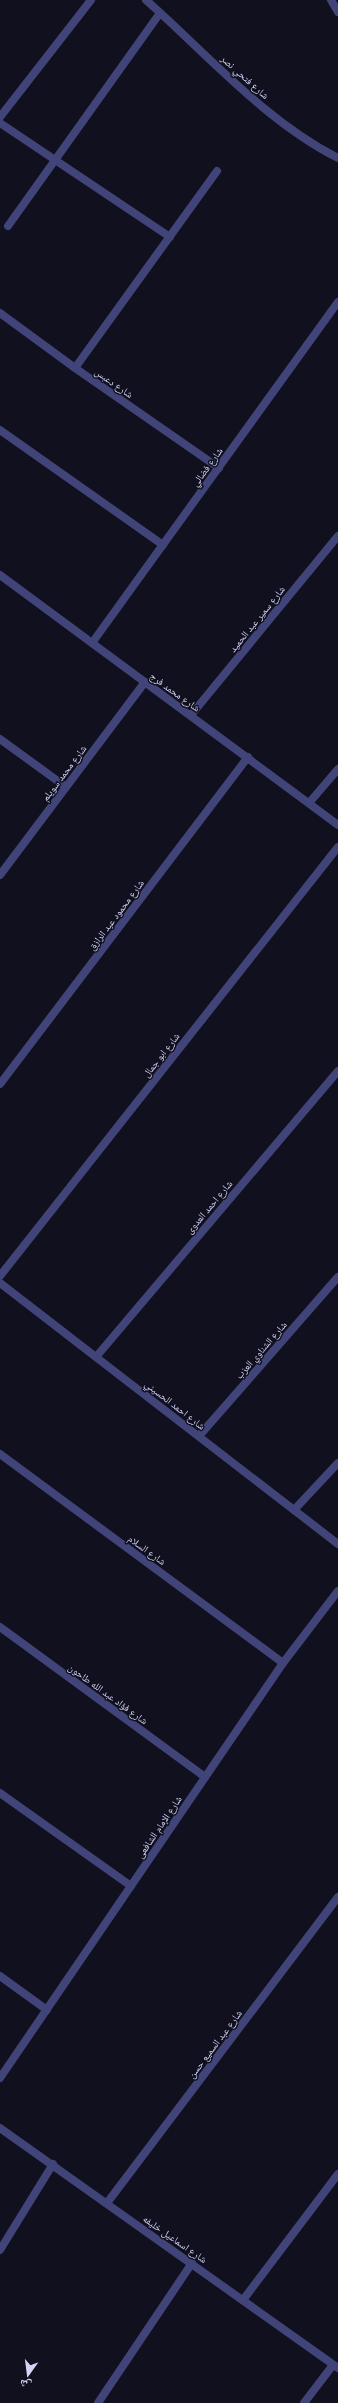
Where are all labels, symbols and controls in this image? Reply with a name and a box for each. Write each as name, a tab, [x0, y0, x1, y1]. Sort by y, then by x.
street label: شارع فتحي نصر	[216, 51, 272, 103]
street label: شارع دعبس	[92, 365, 136, 401]
street label: شارع فضالي	[188, 445, 227, 490]
street label: شارع سمير عبد الحميد	[226, 583, 288, 655]
street label: شارع محمد فرج	[147, 669, 203, 715]
street label: شارع محمد سويلم	[39, 742, 90, 804]
street label: شارع محمود عبد الرازق	[85, 877, 147, 953]
street label: شارع ابو جمال	[140, 1030, 183, 1080]
street label: شارع احمد العدوى	[183, 1177, 236, 1237]
street label: شارع الشناوي العزب	[232, 1318, 291, 1383]
street label: شارع احمد الحسيني	[141, 1377, 208, 1434]
street label: شارع السلام	[125, 1532, 169, 1569]
street label: شارع فؤاد عبد الله طاحون	[66, 1661, 151, 1728]
street label: شارع الإمام الشافعى	[133, 1793, 186, 1861]
street label: شارع عبد السميع حسن	[185, 2007, 245, 2081]
street label: شارع اسماعيل خليفه	[140, 2212, 210, 2266]
north arrow	[8, 2355, 48, 2395]
text: ش	[18, 2375, 33, 2393]

